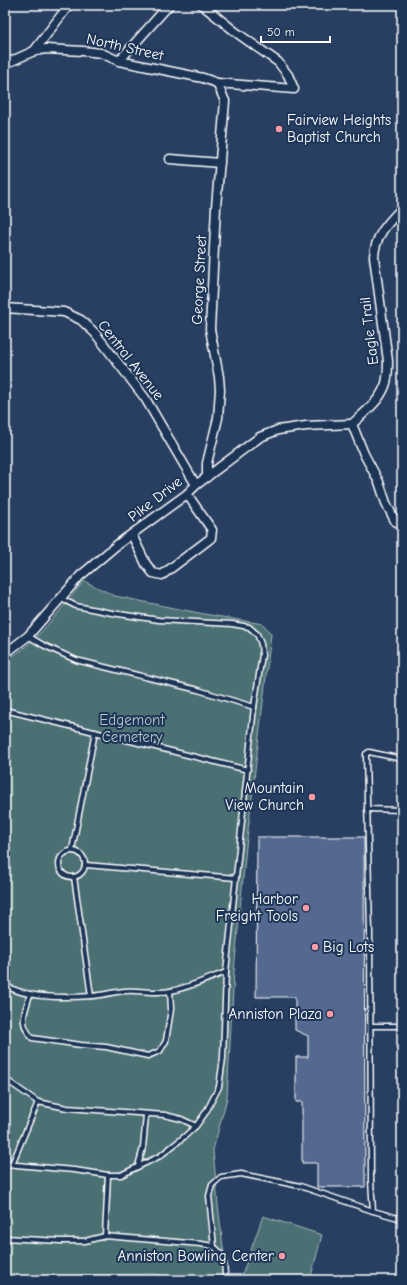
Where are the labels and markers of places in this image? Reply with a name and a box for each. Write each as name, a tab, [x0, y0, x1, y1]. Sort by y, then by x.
place label: Fairview Heights Baptist Church	[287, 111, 391, 146]
marker: Fairview Heights Baptist Church	[274, 124, 284, 134]
place label: Mountain View Church	[225, 779, 304, 814]
marker: Mountain View Church	[307, 792, 317, 802]
place label: Harbor Freight Tools	[216, 890, 298, 925]
marker: Harbor Freight Tools	[301, 903, 311, 913]
place label: Big Lots	[323, 938, 374, 956]
marker: Big Lots	[310, 942, 320, 952]
place label: Anniston Plaza	[229, 1005, 322, 1023]
marker: Anniston Plaza	[325, 1009, 335, 1019]
place label: Anniston Bowling Center	[118, 1247, 274, 1265]
marker: Anniston Bowling Center	[277, 1251, 287, 1261]

